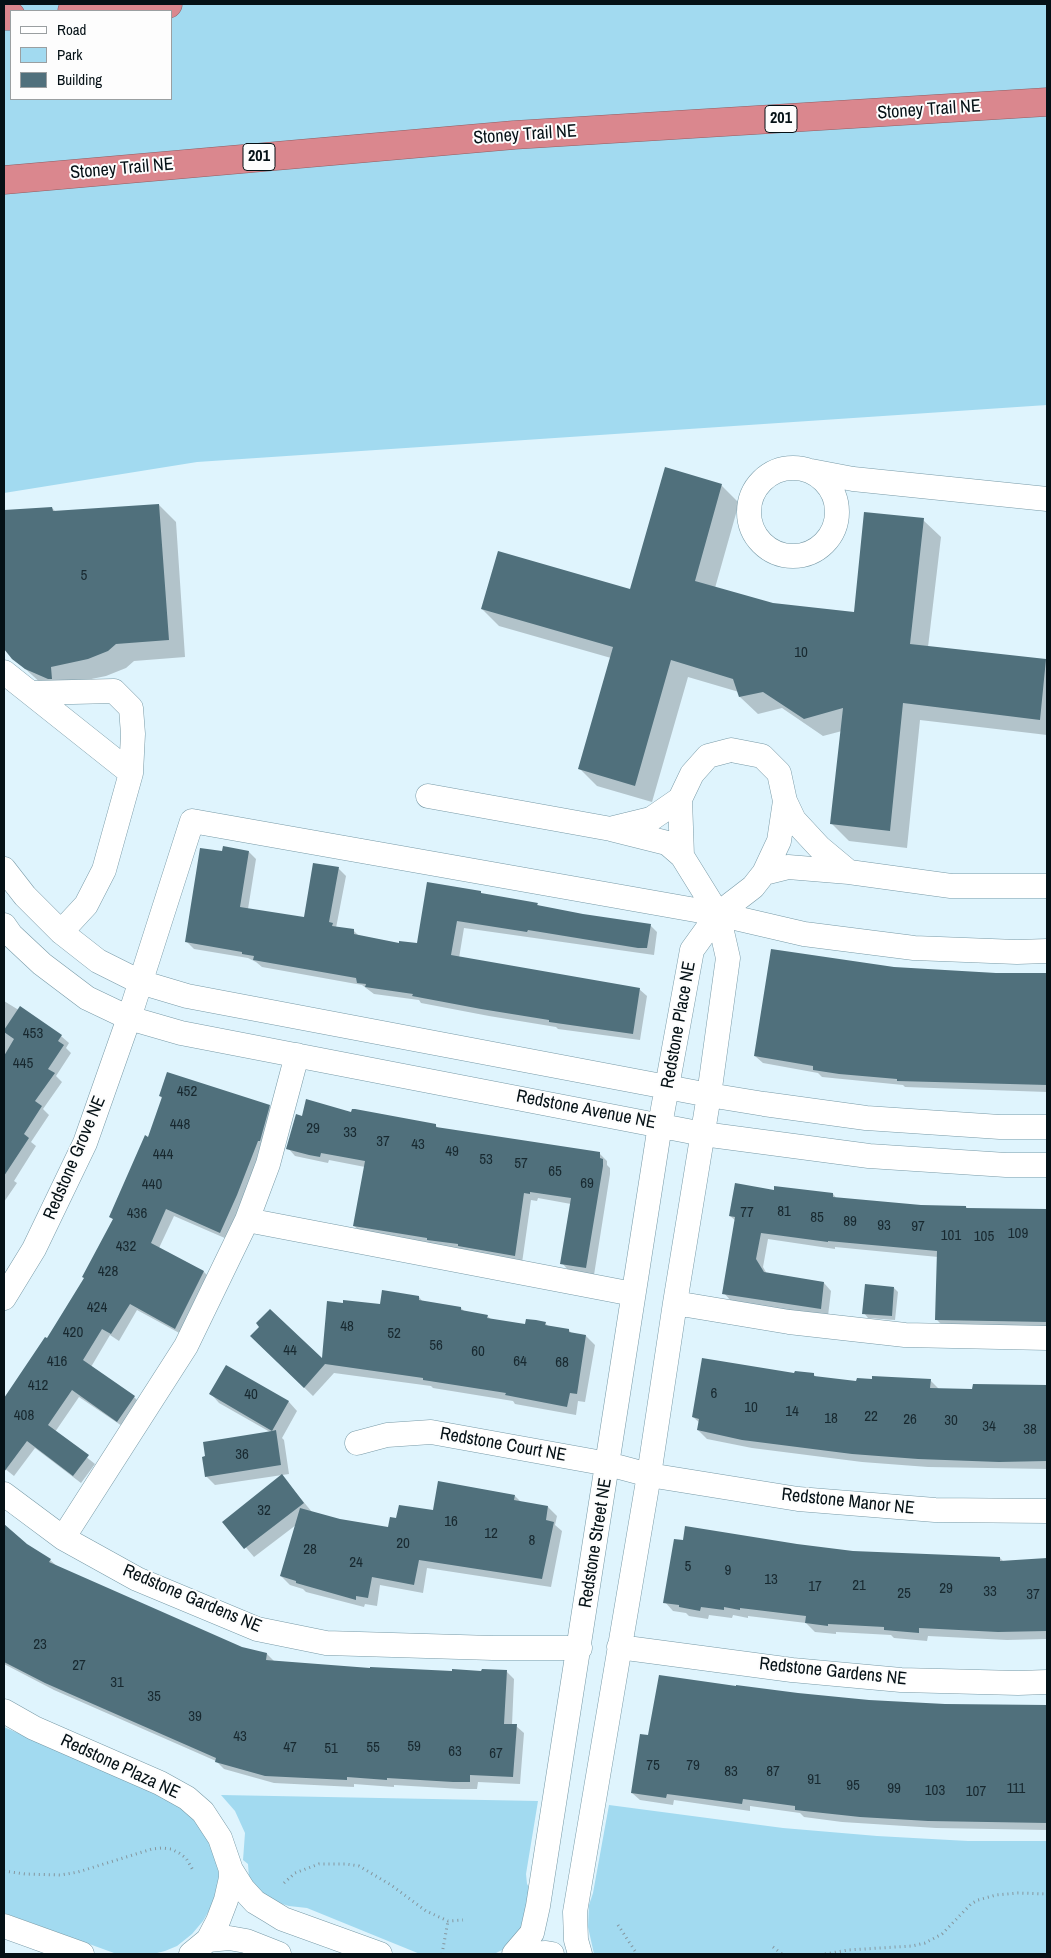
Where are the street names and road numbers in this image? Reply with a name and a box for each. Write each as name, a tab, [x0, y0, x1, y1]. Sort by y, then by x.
street label: Stoney Trail NE	[877, 96, 981, 124]
road number: 201	[765, 106, 797, 132]
street label: Stoney Trail NE	[473, 121, 577, 149]
road number: 201	[243, 144, 275, 170]
street label: Stoney Trail NE	[69, 154, 175, 184]
street label: Redstone Place NE	[657, 960, 701, 1090]
street label: Redstone Avenue NE	[514, 1086, 658, 1134]
street label: Redstone Grove NE	[39, 1093, 111, 1223]
street label: Redstone Court NE	[438, 1423, 568, 1467]
street label: Redstone Street NE	[575, 1476, 617, 1610]
street label: Redstone Manor NE	[780, 1484, 916, 1520]
street label: Redstone Gardens NE	[119, 1560, 265, 1638]
street label: Redstone Gardens NE	[758, 1653, 908, 1691]
street label: Redstone Plaza NE	[57, 1730, 183, 1804]

